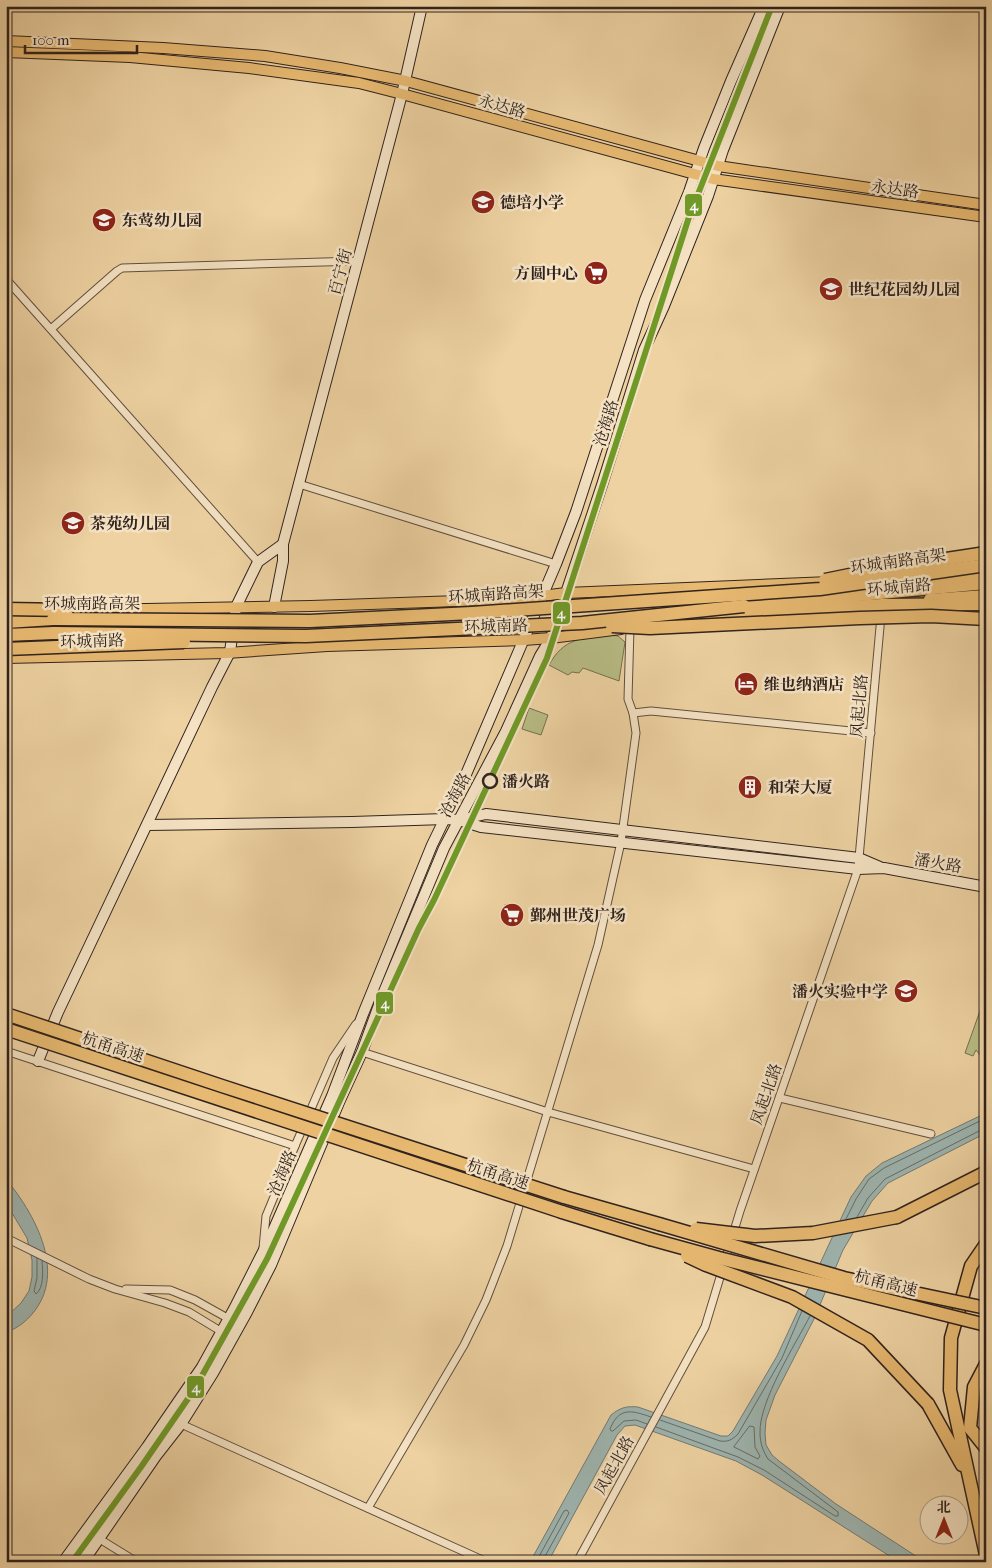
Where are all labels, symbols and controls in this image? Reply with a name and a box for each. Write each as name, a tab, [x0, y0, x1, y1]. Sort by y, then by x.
scale bar	[25, 22, 138, 54]
text: 100 m	[32, 31, 70, 49]
street label: 永达路	[476, 90, 528, 122]
street label: 永达路	[870, 176, 920, 202]
school or university icon: 德培小学	[470, 189, 496, 215]
place label: 德培小学	[500, 193, 564, 212]
line badge: 4	[684, 193, 703, 217]
text: 4	[689, 197, 699, 214]
school or university icon: 东莺幼儿园	[91, 207, 117, 233]
place label: 东莺幼儿园	[122, 211, 202, 230]
street label: 百宁街	[325, 246, 355, 298]
supermarket icon: 方圆中心	[583, 260, 609, 286]
place label: 方圆中心	[514, 264, 578, 283]
school or university icon: 世纪花园幼儿园	[818, 276, 844, 302]
place label: 世纪花园幼儿园	[848, 280, 960, 299]
street label: 沧海路	[590, 397, 622, 449]
school or university icon: 茶苑幼儿园	[60, 510, 86, 536]
place label: 茶苑幼儿园	[90, 514, 170, 533]
street label: 环城南路高架	[849, 545, 947, 577]
street label: 环城南路	[866, 575, 932, 599]
street label: 环城南路高架	[447, 581, 545, 607]
street label: 环城南路高架	[44, 594, 140, 613]
line badge: 4	[552, 601, 571, 625]
text: 4	[556, 605, 566, 622]
street label: 环城南路	[464, 615, 528, 637]
street label: 环城南路	[60, 630, 124, 652]
hotel icon: 维也纳酒店	[733, 671, 759, 697]
street label: 凤起北路	[847, 673, 871, 739]
place label: 维也纳酒店	[764, 675, 844, 694]
street label: 沧海路	[435, 769, 475, 821]
place label: 潘火路	[502, 772, 550, 791]
marker: 潘火路	[482, 773, 498, 789]
building icon: 和荣大厦	[737, 774, 763, 800]
place label: 和荣大厦	[768, 778, 832, 797]
street label: 潘火路	[913, 849, 963, 877]
supermarket icon: 鄞州世茂广场	[499, 902, 525, 928]
place label: 鄞州世茂广场	[530, 906, 626, 925]
school or university icon: 潘火实验中学	[893, 978, 919, 1004]
place label: 潘火实验中学	[792, 982, 888, 1001]
line badge: 4	[375, 991, 394, 1015]
text: 4	[380, 995, 390, 1012]
street label: 杭甬高速	[80, 1028, 146, 1066]
street label: 凤起北路	[747, 1061, 785, 1127]
street label: 沧海路	[264, 1147, 300, 1199]
street label: 杭甬高速	[465, 1155, 531, 1193]
street label: 杭甬高速	[853, 1266, 919, 1300]
line badge: 4	[186, 1375, 205, 1399]
text: 4	[191, 1379, 201, 1396]
street label: 凤起北路	[590, 1432, 638, 1498]
north arrow	[920, 1496, 970, 1546]
text: 北	[937, 1499, 951, 1516]

